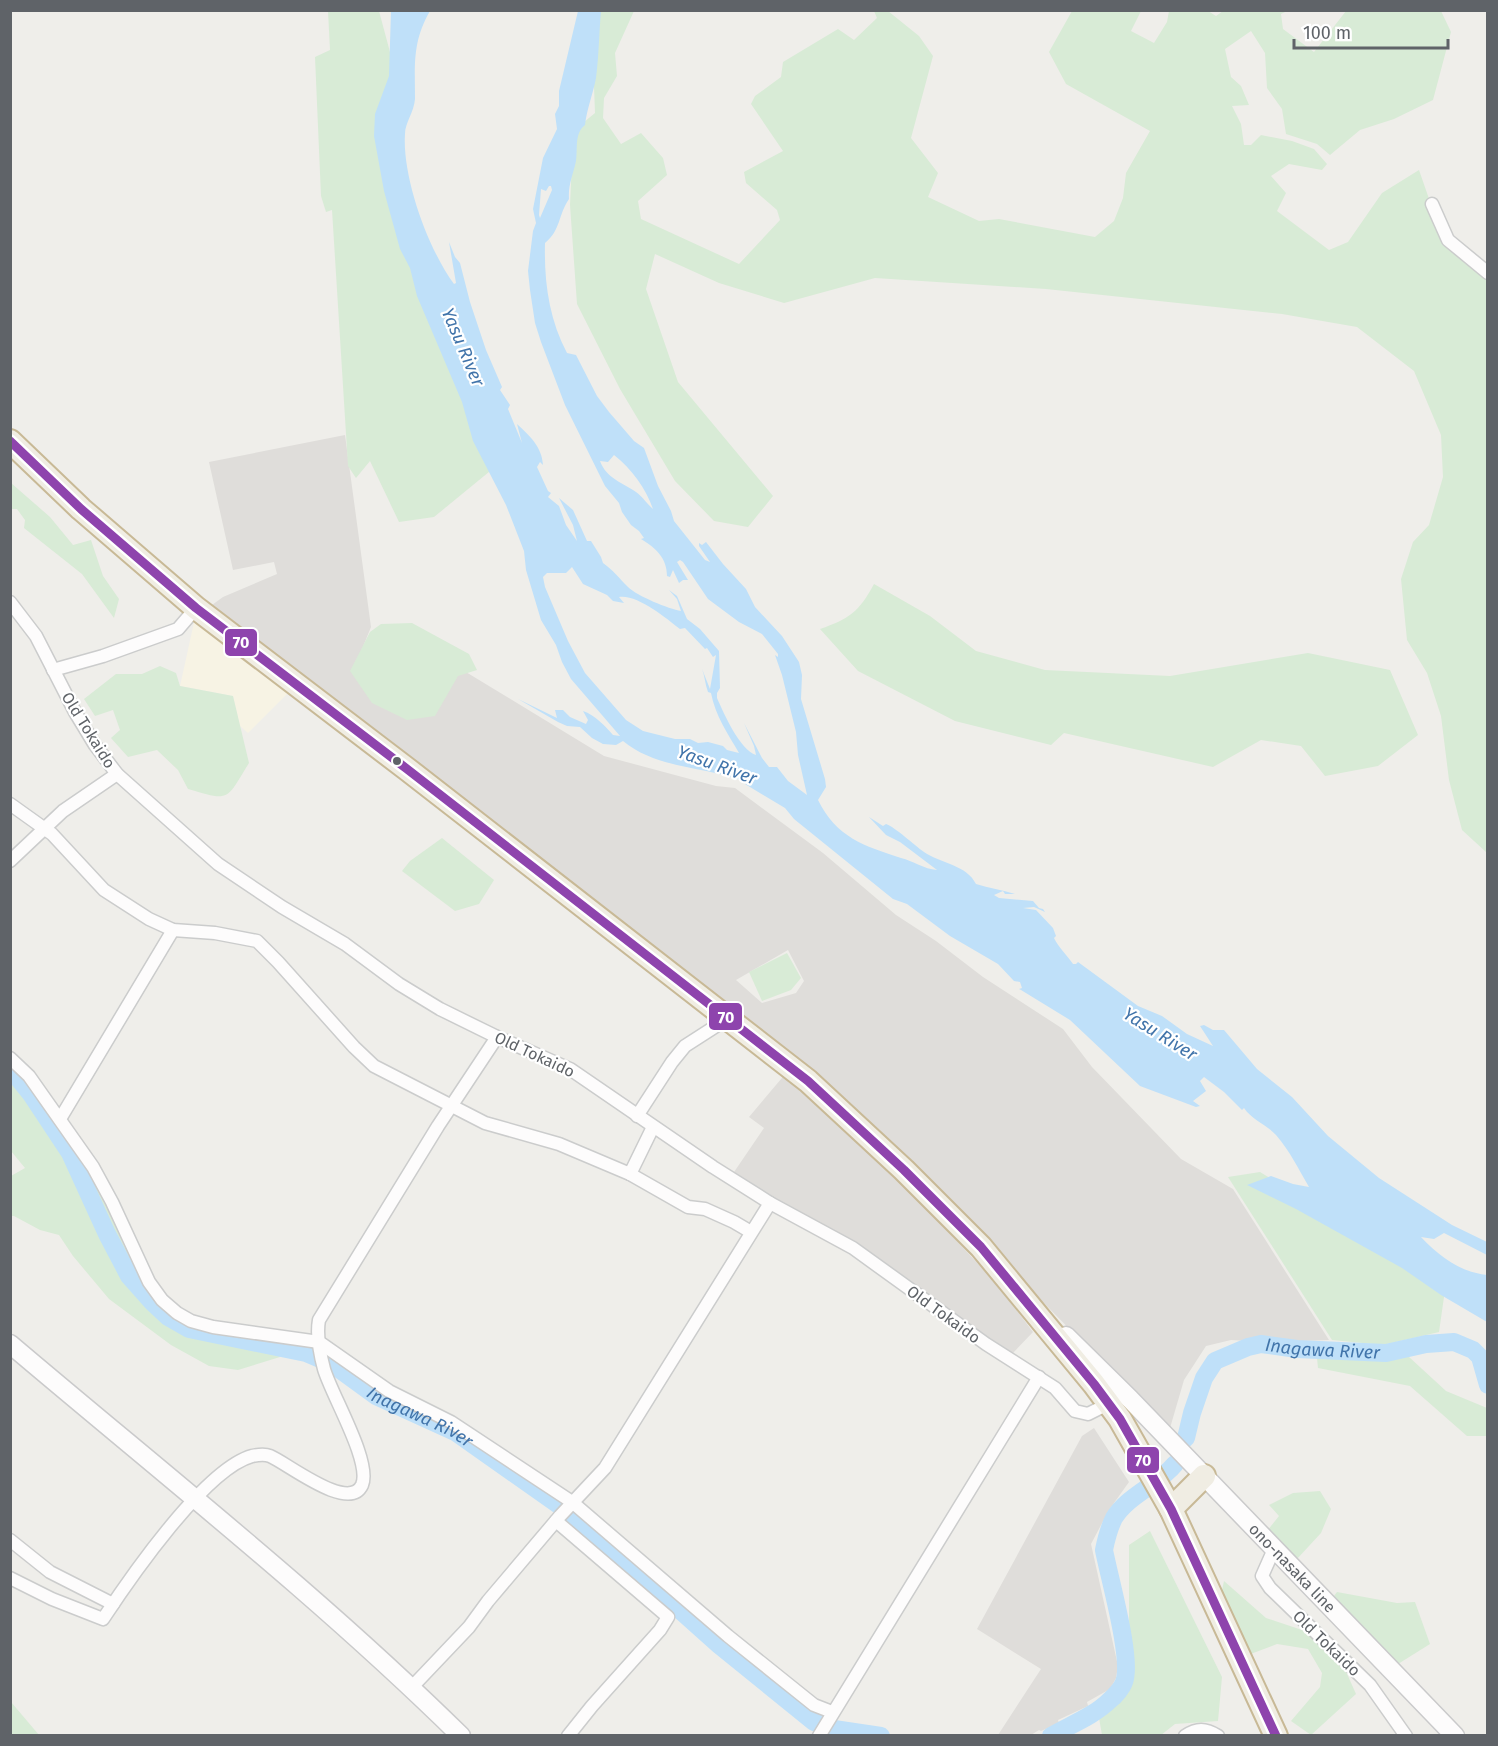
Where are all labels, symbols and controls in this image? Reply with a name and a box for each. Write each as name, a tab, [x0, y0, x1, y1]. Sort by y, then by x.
scale bar	[1294, 12, 1448, 50]
text: 100 m	[1303, 22, 1351, 44]
water label: Yasu River	[437, 305, 490, 391]
line badge: 70	[224, 628, 258, 657]
text: 70	[233, 633, 249, 652]
street label: Old Tokaido	[58, 689, 120, 772]
water label: Yasu River	[674, 740, 761, 790]
unlabelled marker	[391, 755, 403, 767]
line badge: 70	[708, 1002, 743, 1031]
water label: Yasu River	[1119, 1003, 1202, 1066]
text: 70	[718, 1008, 734, 1027]
street label: Old Tokaido	[492, 1028, 578, 1081]
street label: Old Tokaido	[903, 1281, 984, 1347]
water label: Inagawa River	[1264, 1334, 1382, 1364]
water label: Inagawa River	[362, 1382, 478, 1453]
line badge: 70	[1126, 1446, 1160, 1474]
text: 70	[1135, 1451, 1151, 1470]
street label: ono-nasaka line	[1245, 1519, 1340, 1617]
street label: Old Tokaido	[1289, 1607, 1364, 1680]

